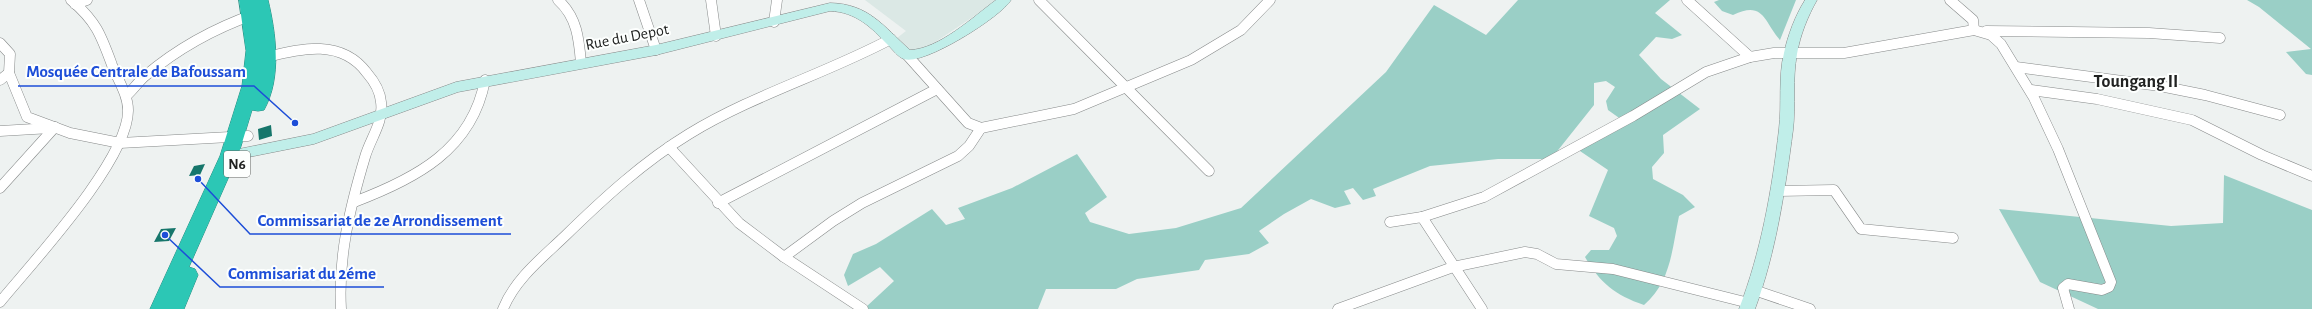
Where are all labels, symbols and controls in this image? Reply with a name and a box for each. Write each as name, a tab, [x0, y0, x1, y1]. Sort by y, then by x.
street label: Rue du Depot	[584, 21, 670, 53]
callout: Mosquée Centrale de Bafoussam	[18, 57, 254, 86]
text: Mosquée Centrale de Bafoussam	[26, 63, 246, 80]
district label: Toungang II	[2094, 73, 2178, 91]
road number: N6	[224, 151, 250, 177]
callout: Commissariat de 2e Arrondissement	[250, 205, 511, 234]
text: Commissariat de 2e Arrondissement	[258, 212, 503, 229]
callout: Commisariat du 2éme	[220, 258, 384, 287]
text: Commisariat du 2éme	[228, 265, 376, 282]

